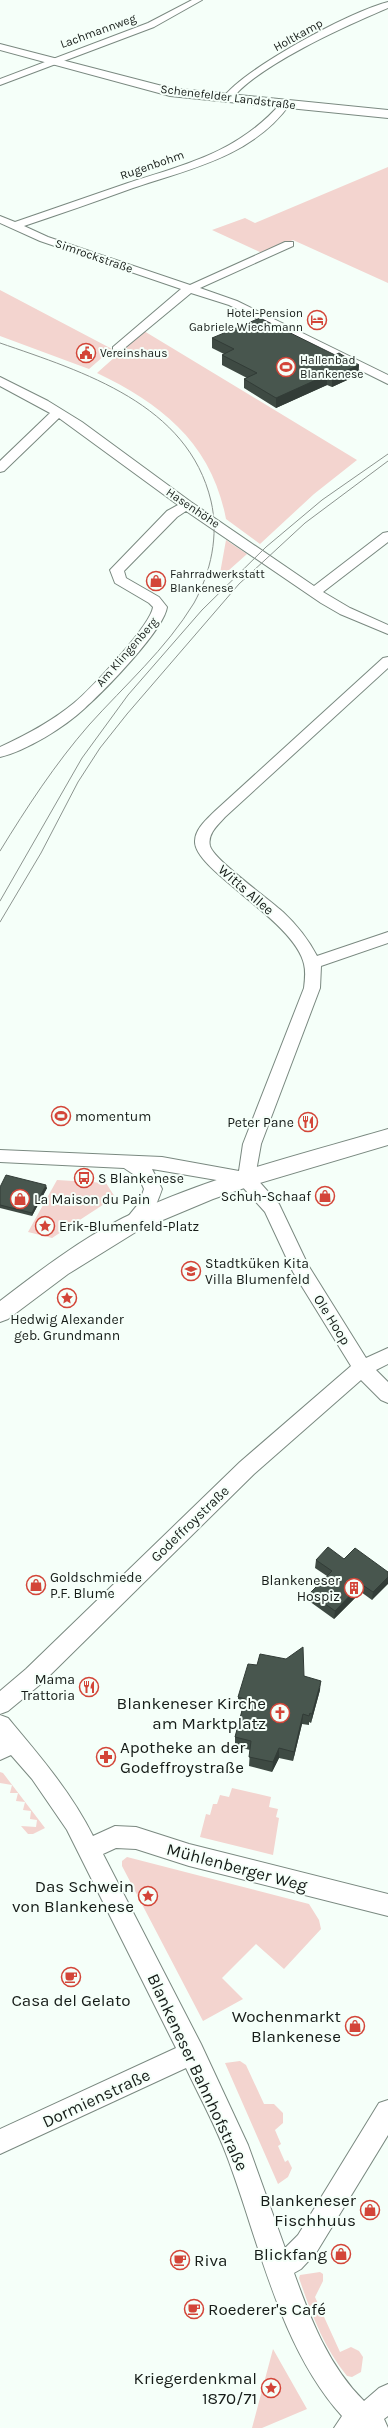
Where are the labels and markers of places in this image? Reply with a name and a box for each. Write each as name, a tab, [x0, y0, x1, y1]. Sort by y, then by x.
place label: Hotel-Pension Gabriele Wiechmann	[189, 306, 303, 334]
hotel icon: Hotel-Pension Gabriele Wiechmann	[306, 309, 328, 331]
public building icon: Vereinshaus	[75, 342, 97, 364]
place label: Vereinshaus	[100, 346, 168, 360]
place label: Hallenbad Blankenese	[300, 353, 363, 381]
sports icon: Hallenbad Blankenese	[275, 356, 297, 378]
place label: Fahrradwerkstatt Blankenese	[170, 567, 265, 595]
shop icon: Fahrradwerkstatt Blankenese	[145, 570, 167, 592]
sports icon: momentum	[50, 1105, 72, 1127]
place label: momentum	[75, 1108, 151, 1125]
restaurant icon: Peter Pane	[297, 1111, 319, 1133]
place label: Peter Pane	[227, 1114, 294, 1131]
bus stop icon: S Blankenese	[73, 1167, 95, 1189]
place label: S Blankenese	[98, 1170, 184, 1187]
shop icon: Schuh-Schaaf	[314, 1185, 336, 1207]
shop icon: La Maison du Pain	[9, 1188, 31, 1210]
place label: Schuh-Schaaf	[221, 1188, 311, 1205]
place label: La Maison du Pain	[34, 1191, 150, 1208]
place icon: Erik-Blumenfeld-Platz	[34, 1215, 56, 1237]
place label: Erik-Blumenfeld-Platz	[59, 1218, 199, 1235]
place label: Stadtküken Kita Villa Blumenfeld	[205, 1255, 310, 1288]
school or university icon: Stadtküken Kita Villa Blumenfeld	[180, 1260, 202, 1282]
place icon: Hedwig Alexander geb. Grundmann	[56, 1287, 78, 1309]
place label: Hedwig Alexander geb. Grundmann	[10, 1311, 125, 1344]
place label: Goldschmiede P.F. Blume	[50, 1569, 142, 1602]
place label: Blankeneser Hospiz	[261, 1572, 341, 1605]
shop icon: Goldschmiede P.F. Blume	[25, 1574, 47, 1596]
building icon: Blankeneser Hospiz	[343, 1577, 365, 1599]
place label: Mama Trattoria	[21, 1671, 75, 1704]
restaurant icon: Mama Trattoria	[78, 1676, 100, 1698]
place label: Blankeneser Kirche am Marktplatz	[117, 1693, 266, 1733]
church icon: Blankeneser Kirche am Marktplatz	[269, 1702, 291, 1724]
place label: Apotheke an der Godeffroystraße	[120, 1737, 246, 1777]
pharmacy icon: Apotheke an der Godeffroystraße	[95, 1746, 117, 1768]
place label: Das Schwein von Blankenese	[12, 1876, 134, 1916]
place icon: Das Schwein von Blankenese	[137, 1885, 159, 1907]
cafe icon: Casa del Gelato	[60, 1966, 82, 1988]
place label: Casa del Gelato	[11, 1990, 131, 2010]
place label: Wochenmarkt Blankenese	[232, 2006, 341, 2046]
shop icon: Wochenmarkt Blankenese	[344, 2015, 366, 2037]
place label: Blankeneser Fischhuus	[260, 2190, 357, 2230]
shop icon: Blankeneser Fischhuus	[359, 2199, 381, 2221]
shop icon: Blickfang	[330, 2243, 352, 2265]
place label: Blickfang	[253, 2244, 327, 2264]
cafe icon: Riva	[169, 2249, 191, 2271]
place label: Riva	[194, 2250, 227, 2270]
cafe icon: Roederer's Café	[183, 2298, 205, 2320]
place label: Roederer's Café	[208, 2299, 326, 2319]
place label: Kriegerdenkmal 1870/71	[134, 2368, 257, 2408]
place icon: Kriegerdenkmal 1870/71	[260, 2377, 282, 2399]

